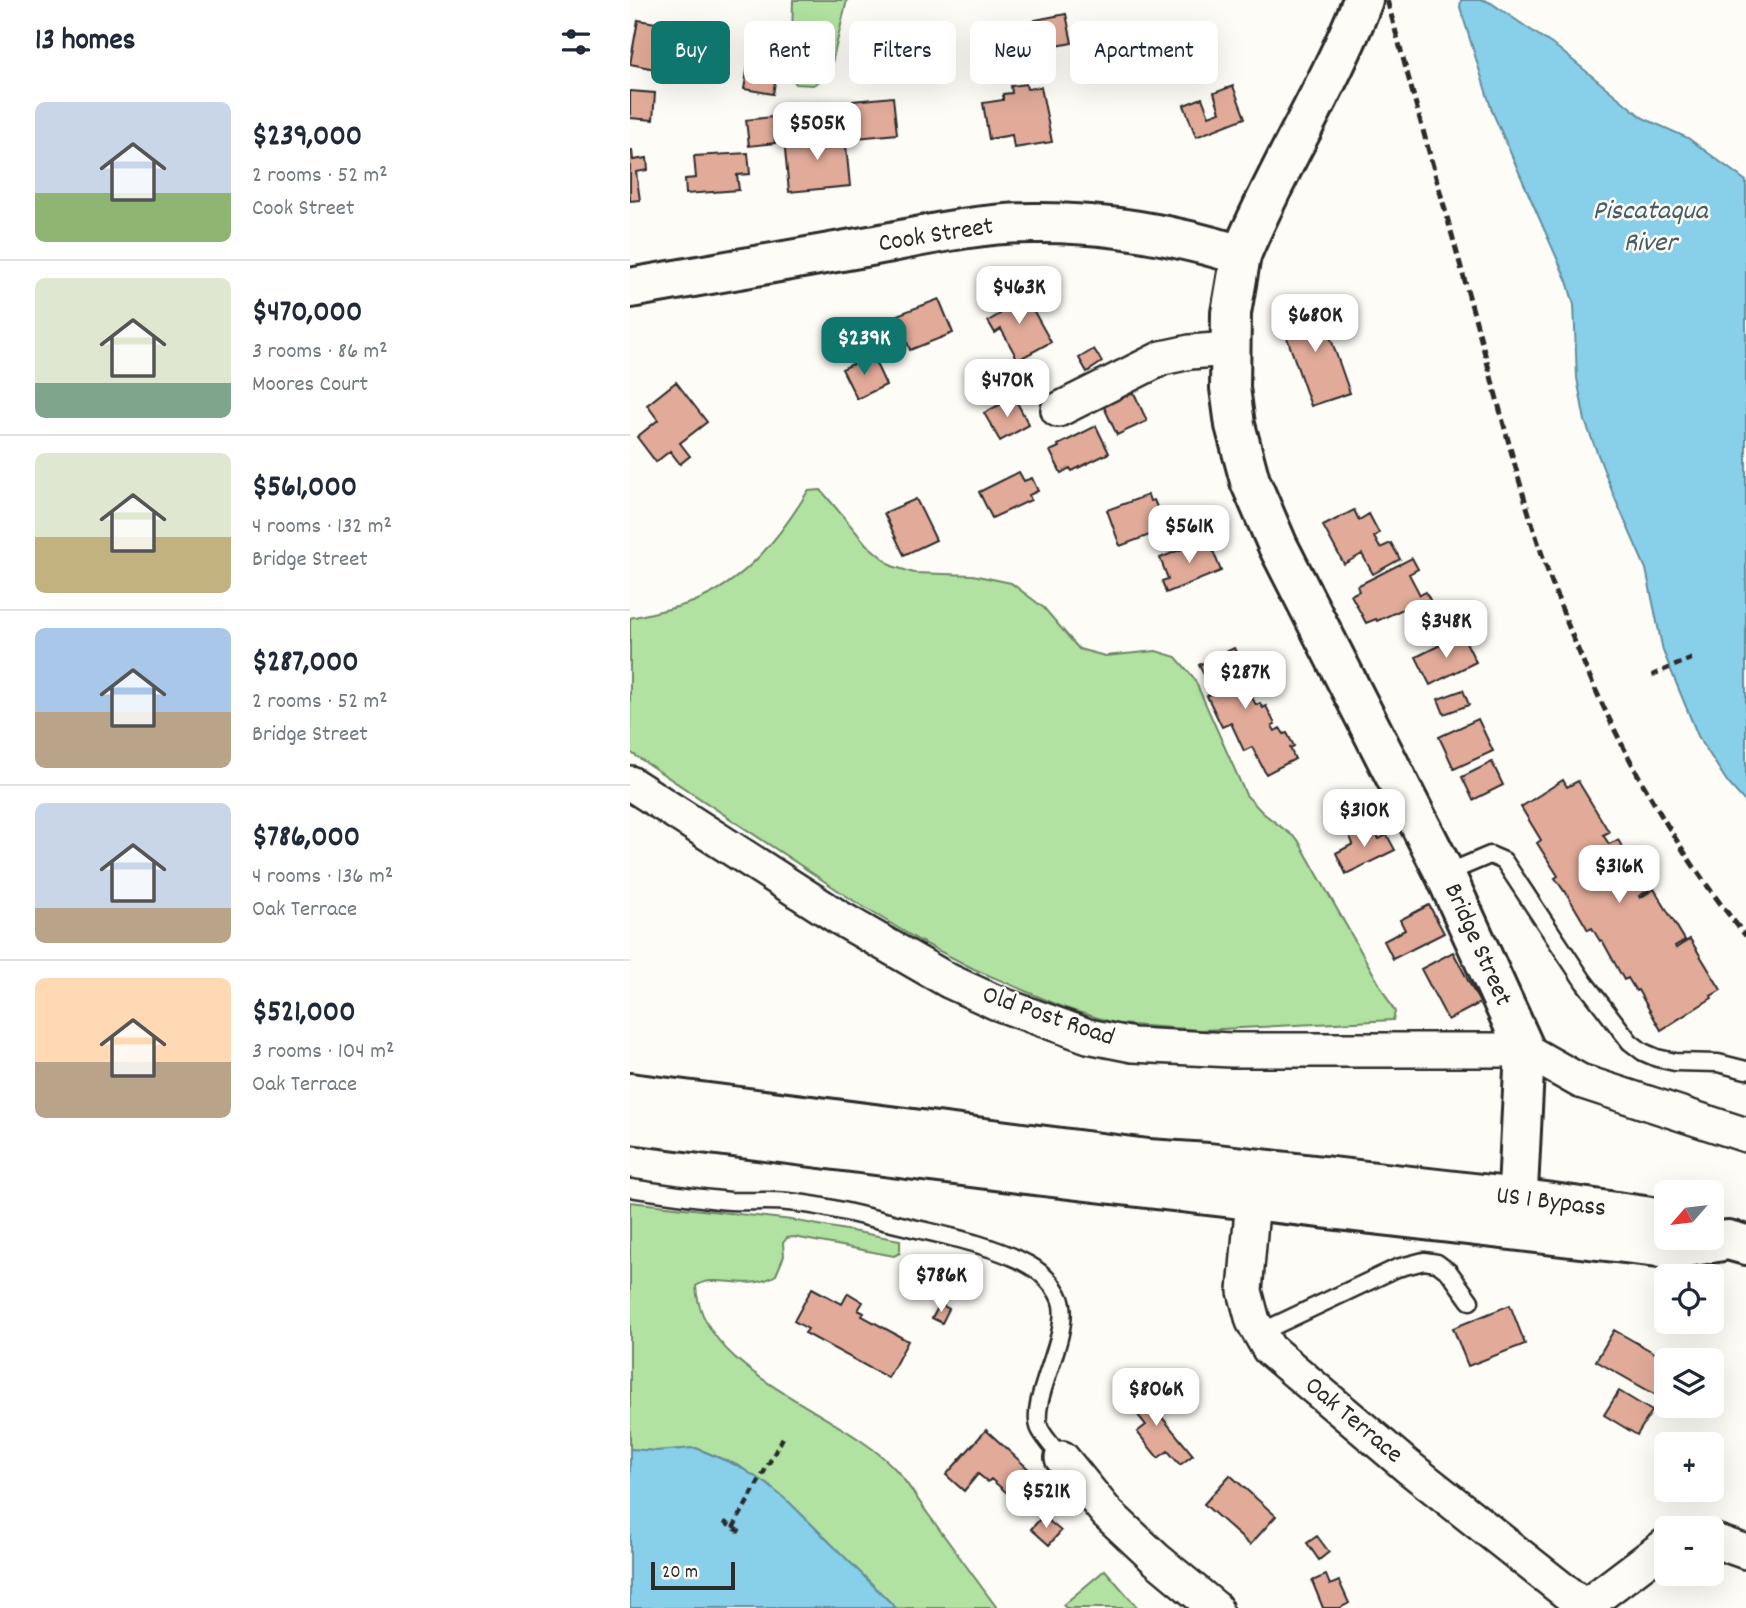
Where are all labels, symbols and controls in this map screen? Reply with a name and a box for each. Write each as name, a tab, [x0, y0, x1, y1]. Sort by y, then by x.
text: 13 homes	[35, 21, 135, 64]
chip: Buy	[651, 21, 730, 84]
chip: Rent	[744, 21, 835, 84]
chip: Filters	[849, 21, 956, 84]
chip: New	[970, 21, 1056, 84]
chip: Apartment	[1070, 21, 1218, 84]
icon: filters	[557, 23, 595, 61]
pin: $505K	[768, 102, 866, 162]
text: $505K	[789, 108, 845, 141]
text: $239,000	[252, 117, 362, 160]
icon: home	[91, 130, 175, 214]
text: 2 rooms · 52 m²	[252, 160, 388, 193]
text: Cook Street	[252, 193, 354, 226]
water label: Piscataqua River	[1592, 193, 1709, 265]
street label: Cook Street	[876, 209, 996, 263]
pin: $463K	[970, 266, 1068, 326]
text: $463K	[992, 272, 1046, 305]
text: $470,000	[252, 293, 362, 336]
pin: $680K	[1266, 294, 1364, 354]
text: $680K	[1287, 300, 1343, 333]
icon: home	[91, 306, 175, 390]
pin: $239K	[815, 318, 913, 377]
text: $239K	[837, 323, 891, 356]
text: 3 rooms · 86 m²	[252, 336, 388, 369]
pin: $470K	[958, 360, 1056, 419]
text: $470K	[980, 365, 1034, 398]
text: Moores Court	[252, 369, 368, 402]
text: $561,000	[252, 468, 357, 511]
icon: home	[91, 481, 175, 565]
pin: $561K	[1140, 505, 1238, 565]
text: 4 rooms · 132 m²	[252, 511, 392, 544]
text: $561K	[1164, 511, 1214, 544]
text: Bridge Street	[252, 544, 368, 577]
pin: $348K	[1397, 600, 1495, 660]
text: $348K	[1420, 606, 1472, 639]
text: $287,000	[252, 643, 359, 686]
pin: $287K	[1196, 652, 1294, 711]
icon: home	[91, 656, 175, 740]
text: $287K	[1220, 657, 1270, 690]
text: 2 rooms · 52 m²	[252, 686, 388, 719]
text: Bridge Street	[252, 719, 368, 752]
pin: $310K	[1315, 790, 1413, 849]
text: $310K	[1339, 795, 1389, 828]
text: $786,000	[252, 818, 360, 861]
icon: home	[91, 831, 175, 915]
pin: $316K	[1570, 846, 1668, 905]
text: $316K	[1595, 851, 1643, 884]
text: 4 rooms · 136 m²	[252, 861, 393, 894]
street label: Bridge Street	[1433, 878, 1521, 1013]
text: Oak Terrace	[252, 894, 357, 927]
street label: Old Post Road	[977, 977, 1119, 1057]
text: $521,000	[252, 993, 356, 1036]
icon: home	[91, 1006, 175, 1090]
text: 3 rooms · 104 m²	[252, 1036, 394, 1069]
text: Oak Terrace	[252, 1069, 357, 1102]
street label: US 1 Bypass	[1494, 1178, 1608, 1228]
north arrow	[1654, 1180, 1724, 1250]
map controls	[1654, 1180, 1724, 1586]
pin: $786K	[892, 1254, 990, 1314]
text: $786K	[915, 1260, 967, 1293]
button: locate	[1654, 1264, 1724, 1334]
button: layers	[1654, 1348, 1724, 1418]
pin: $806K	[1107, 1368, 1205, 1428]
street label: Oak Terrace	[1296, 1369, 1410, 1473]
text: $806K	[1128, 1374, 1184, 1407]
button: +	[1654, 1432, 1724, 1502]
pin: $521K	[997, 1470, 1095, 1530]
text: $521K	[1022, 1476, 1070, 1509]
button: −	[1654, 1516, 1724, 1586]
scale bar	[651, 1559, 735, 1591]
text: 20 m	[662, 1560, 698, 1587]

